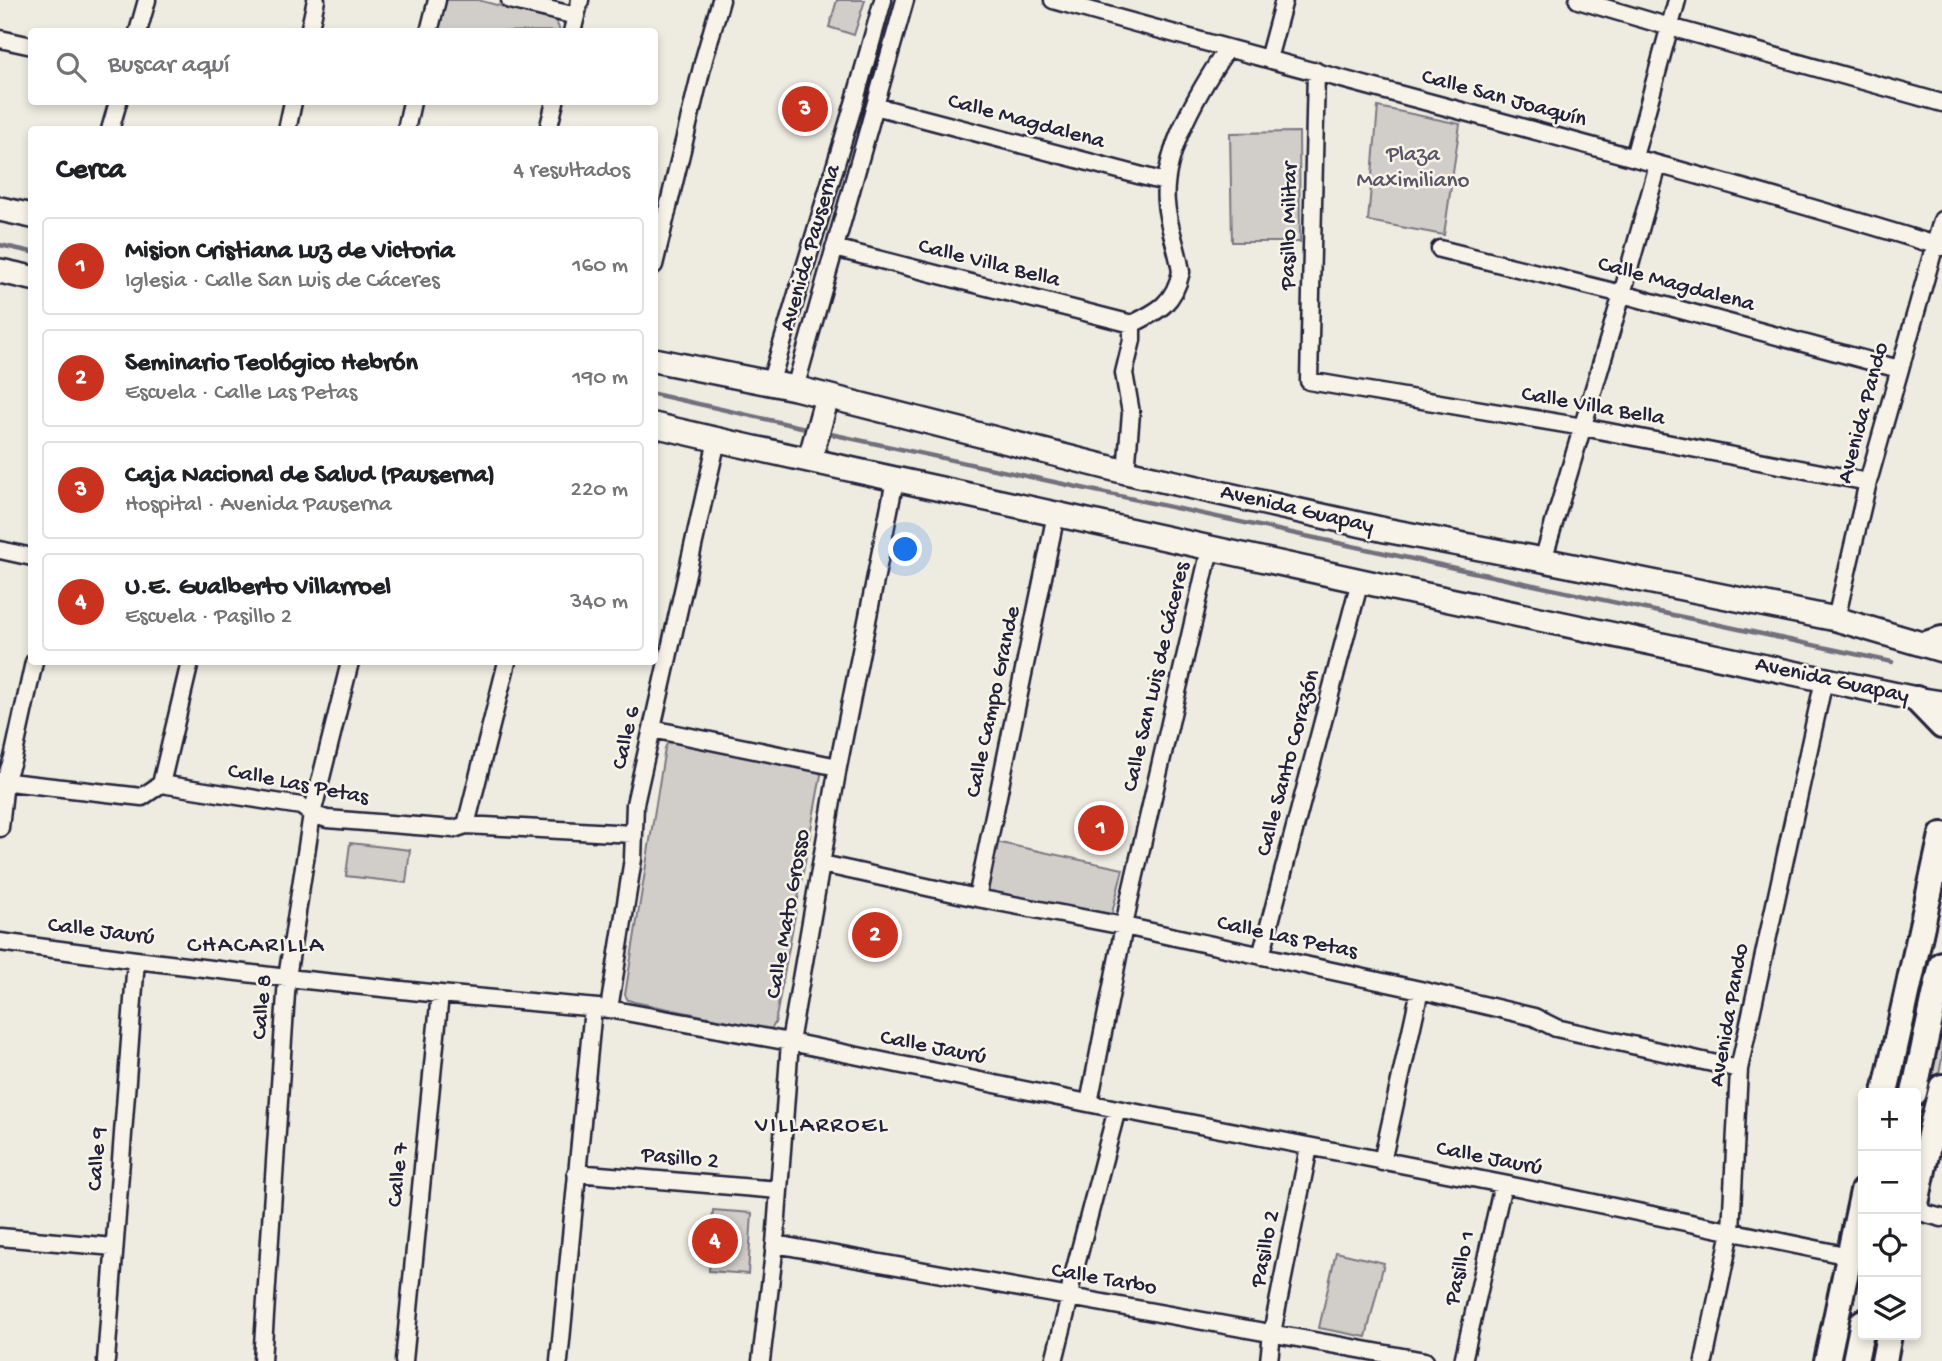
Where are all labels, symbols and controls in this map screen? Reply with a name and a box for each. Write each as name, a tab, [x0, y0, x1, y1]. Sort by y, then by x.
search box	[28, 28, 658, 105]
icon: search	[52, 48, 90, 86]
text: Buscar aquí	[108, 51, 230, 82]
street label: Calle San Joaquín	[1418, 64, 1590, 134]
pin: 3	[782, 83, 828, 135]
street label: Calle Magdalena	[945, 88, 1109, 156]
park label: Plaza Maximiliano	[1357, 142, 1469, 195]
text: Cerca	[56, 154, 125, 189]
text: 4 resultados	[513, 158, 630, 185]
street label: Pasillo Militar	[1275, 160, 1305, 291]
street label: Avenida Pauserna	[774, 161, 848, 334]
street label: Calle Villa Bella	[915, 233, 1064, 295]
text: Mision Cristiana Luz de Victoria	[125, 237, 455, 268]
street label: Calle Magdalena	[1595, 251, 1759, 319]
text: 1	[76, 253, 86, 280]
text: 160 m	[572, 253, 628, 280]
text: Iglesia · Calle San Luis de Cáceres	[125, 268, 440, 295]
street label: Avenida Pando	[1832, 339, 1896, 487]
text: Seminario Teológico Hebrón	[125, 349, 418, 380]
text: 2	[75, 365, 87, 392]
text: 190 m	[572, 365, 628, 392]
text: Escuela · Calle Las Petas	[125, 380, 357, 407]
street label: Calle Villa Bella	[1519, 381, 1668, 433]
text: Caja Nacional de Salud (Pauserna)	[125, 461, 495, 492]
text: 3	[75, 477, 87, 504]
text: 220 m	[571, 477, 628, 504]
street label: Avenida Guapay	[1218, 479, 1376, 541]
text: Hospital · Avenida Pauserna	[125, 492, 392, 519]
your location	[888, 532, 922, 566]
street label: Calle San Luis de Cáceres	[1117, 559, 1197, 794]
text: U.E. Gualberto Villarroel	[125, 573, 391, 604]
text: 4	[76, 589, 86, 616]
text: 340 m	[570, 589, 628, 616]
street label: Calle Campo Grande	[961, 603, 1028, 800]
text: Escuela · Pasillo 2	[125, 604, 292, 631]
street label: Avenida Guapay	[1753, 652, 1911, 710]
street label: Calle Santo Corazón	[1251, 667, 1327, 859]
street label: Calle 6	[607, 703, 647, 772]
street label: Calle Las Petas	[225, 758, 371, 812]
pin: 1	[1078, 802, 1124, 854]
street label: Calle Mato Grosso	[761, 827, 817, 1001]
pin: 2	[852, 909, 898, 961]
street label: Calle Las Petas	[1214, 910, 1360, 966]
street label: Calle Jaurú	[46, 912, 156, 952]
district label: CHACARILLA	[187, 932, 325, 961]
street label: Avenida Pando	[1704, 941, 1756, 1089]
street label: Calle 8	[247, 973, 279, 1041]
street label: Calle Jaurú	[878, 1025, 988, 1072]
map controls	[1858, 1088, 1921, 1340]
button: +	[1858, 1088, 1921, 1151]
district label: VILLARROEL	[754, 1112, 889, 1141]
street label: Calle 9	[82, 1126, 114, 1192]
street label: Calle Jaurú	[1434, 1136, 1544, 1183]
street label: Calle 7	[382, 1140, 416, 1209]
street label: Pasillo 2	[639, 1142, 720, 1176]
button: −	[1858, 1151, 1921, 1214]
street label: Pasillo 2	[1245, 1208, 1287, 1291]
button: locate	[1858, 1214, 1921, 1277]
pin: 4	[692, 1215, 738, 1267]
street label: Pasillo 1	[1439, 1228, 1483, 1309]
street label: Calle Tarbo	[1049, 1257, 1159, 1303]
button: layers	[1858, 1277, 1921, 1340]

